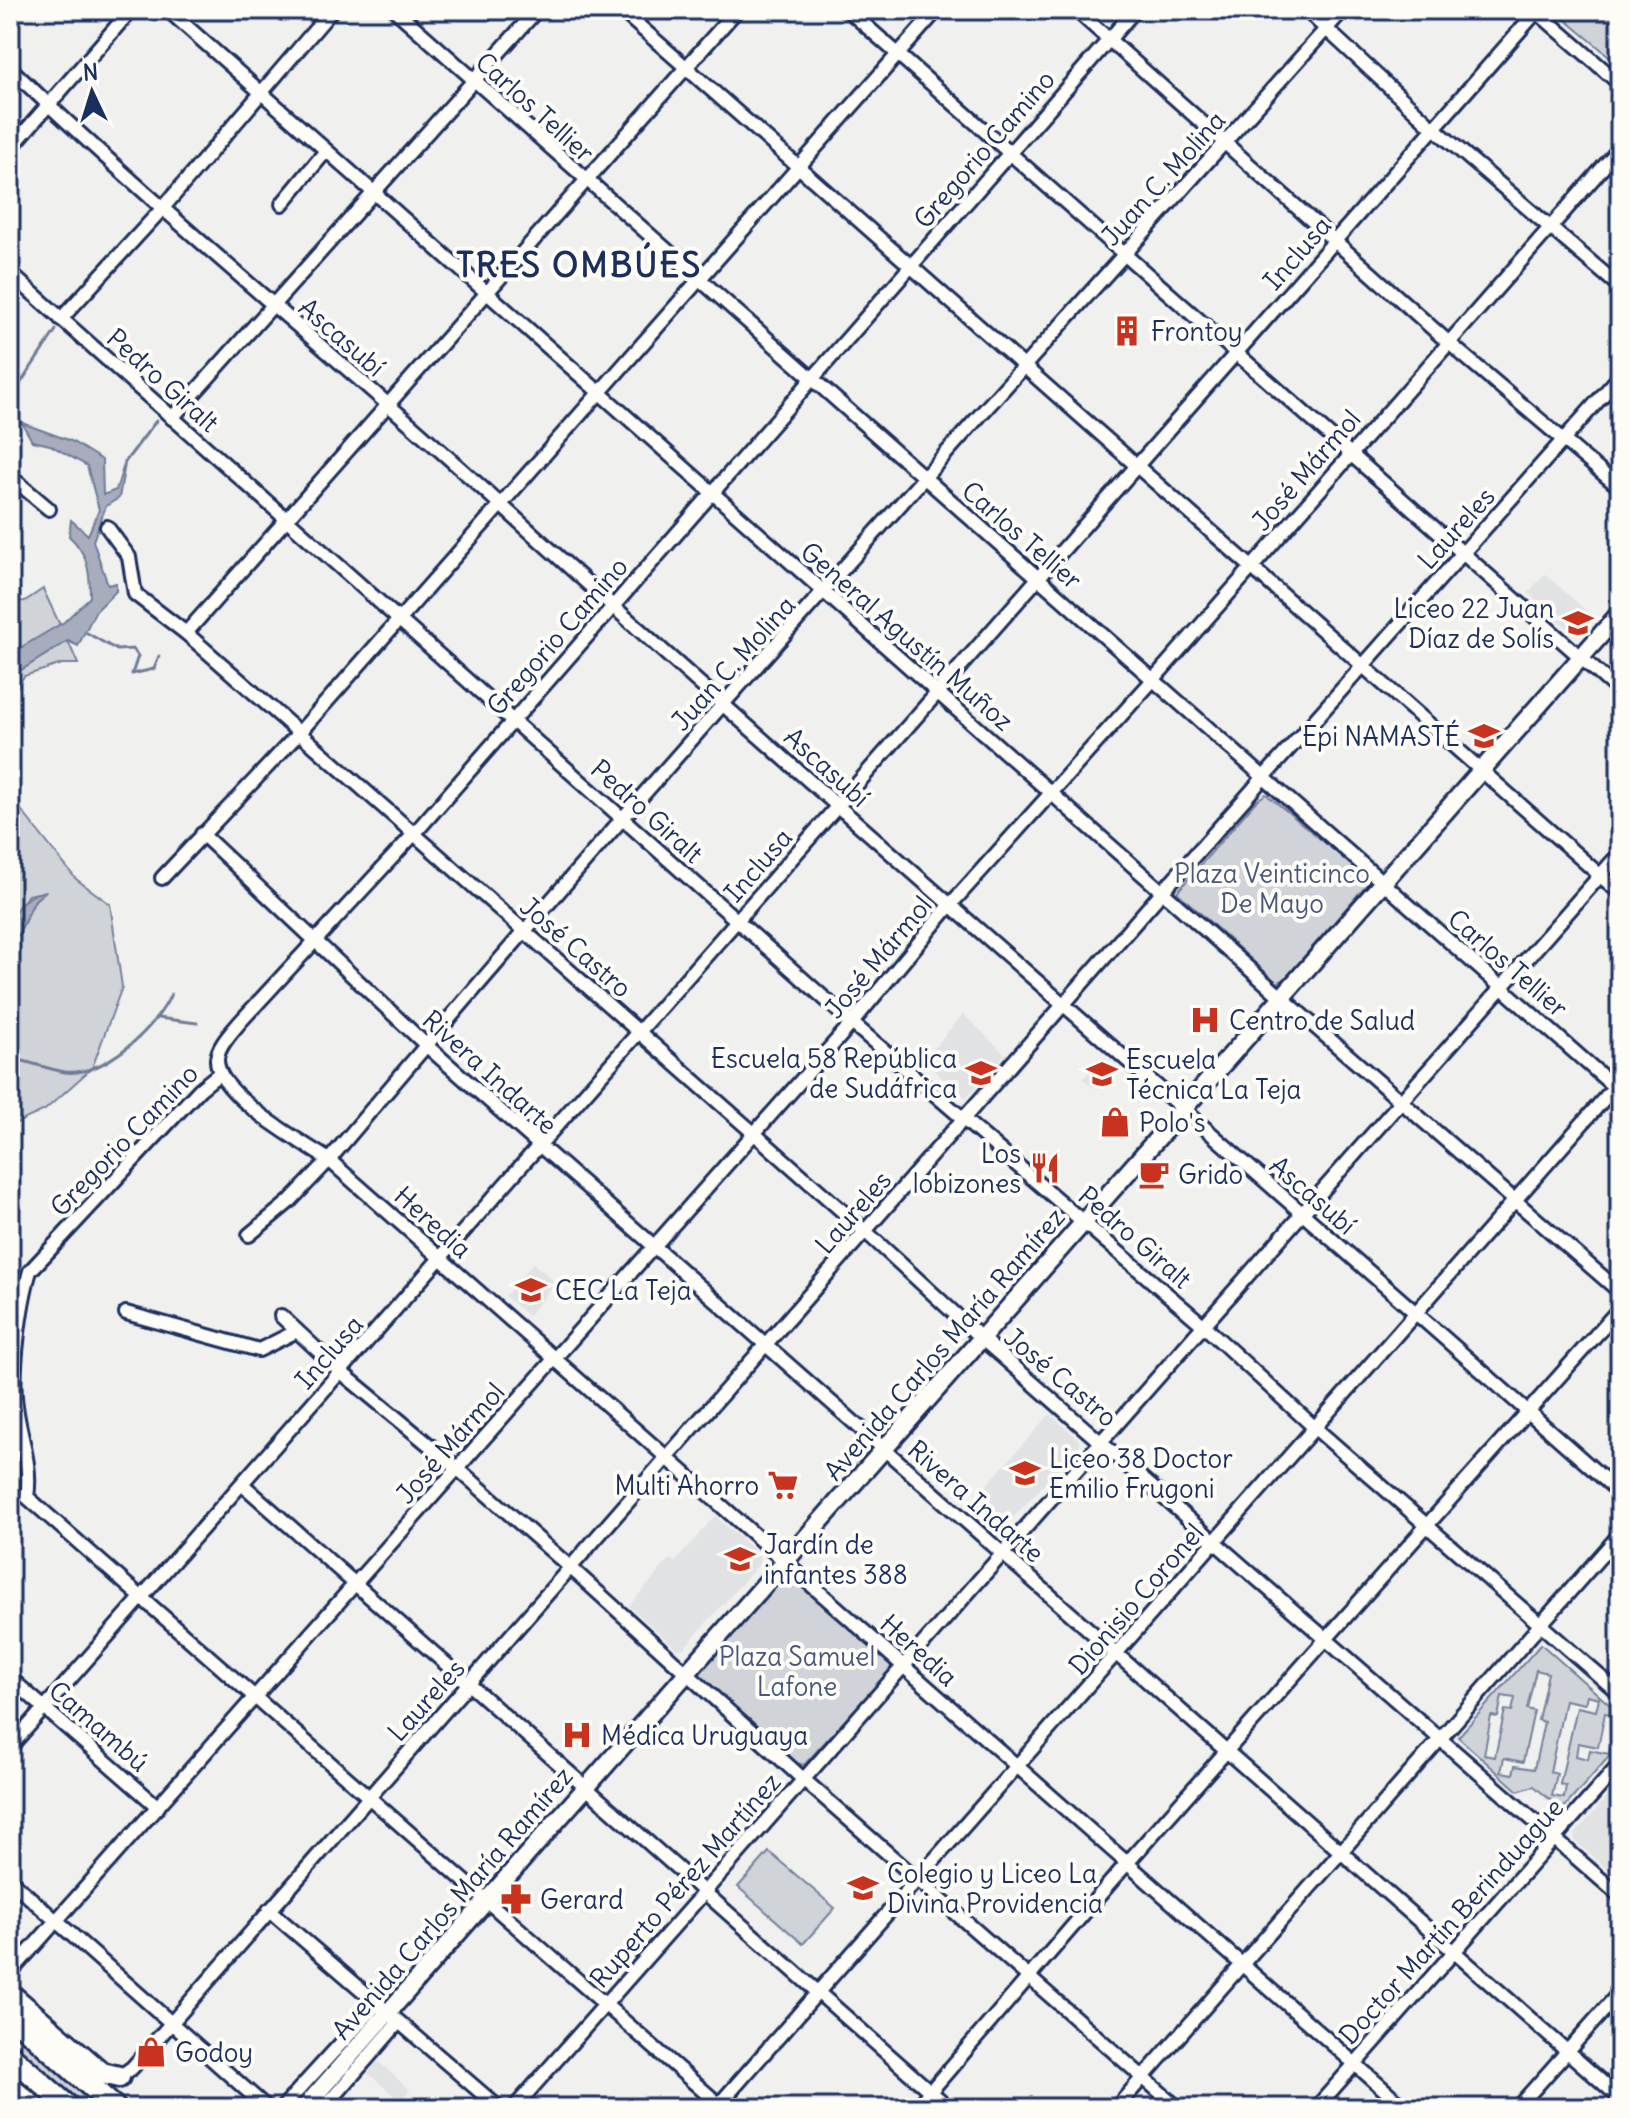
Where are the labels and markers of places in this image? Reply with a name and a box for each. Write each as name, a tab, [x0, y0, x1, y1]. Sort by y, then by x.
building icon: Frontoy	[1110, 314, 1144, 348]
place label: Frontoy	[1151, 315, 1243, 348]
place label: Liceo 22 Juan Díaz de Solís	[1394, 592, 1554, 655]
school or university icon: Liceo 22 Juan Díaz de Solís	[1561, 606, 1595, 640]
place label: Epi NAMASTÉ	[1302, 719, 1460, 753]
school or university icon: Epi NAMASTÉ	[1467, 719, 1501, 753]
hospital icon: Centro de Salud	[1188, 1003, 1222, 1037]
place label: Centro de Salud	[1229, 1004, 1415, 1037]
place label: Escuela 58 República de Sudáfrica	[711, 1042, 957, 1105]
place label: Escuela Técnica La Teja	[1126, 1043, 1301, 1106]
school or university icon: Escuela 58 República de Sudáfrica	[964, 1056, 998, 1090]
school or university icon: Escuela Técnica La Teja	[1085, 1057, 1119, 1091]
shop icon: Polo's	[1098, 1105, 1132, 1139]
place label: Polo's	[1139, 1106, 1206, 1139]
place label: Los lobizones	[913, 1137, 1021, 1200]
restaurant icon: Los lobizones	[1028, 1151, 1062, 1185]
cafe icon: Grido	[1137, 1157, 1171, 1191]
place label: Grido	[1178, 1158, 1243, 1191]
school or university icon: CEC La Teja	[514, 1273, 548, 1307]
place label: CEC La Teja	[555, 1274, 692, 1307]
place label: Liceo 38 Doctor Emilio Frugoni	[1049, 1442, 1233, 1505]
school or university icon: Liceo 38 Doctor Emilio Frugoni	[1008, 1456, 1042, 1490]
supermarket icon: Multi Ahorro	[766, 1468, 800, 1502]
place label: Multi Ahorro	[614, 1469, 759, 1502]
place label: Jardín de infantes 388	[764, 1528, 908, 1591]
school or university icon: Jardín de infantes 388	[723, 1542, 757, 1576]
hospital icon: Médica Uruguaya	[560, 1718, 594, 1752]
place label: Médica Uruguaya	[601, 1719, 808, 1752]
place label: Colegio y Liceo La Divina Providencia	[887, 1857, 1103, 1920]
school or university icon: Colegio y Liceo La Divina Providencia	[846, 1871, 880, 1905]
pharmacy icon: Gerard	[499, 1882, 533, 1916]
place label: Gerard	[540, 1883, 624, 1916]
shop icon: Godoy	[134, 2035, 168, 2069]
place label: Godoy	[175, 2036, 253, 2069]

